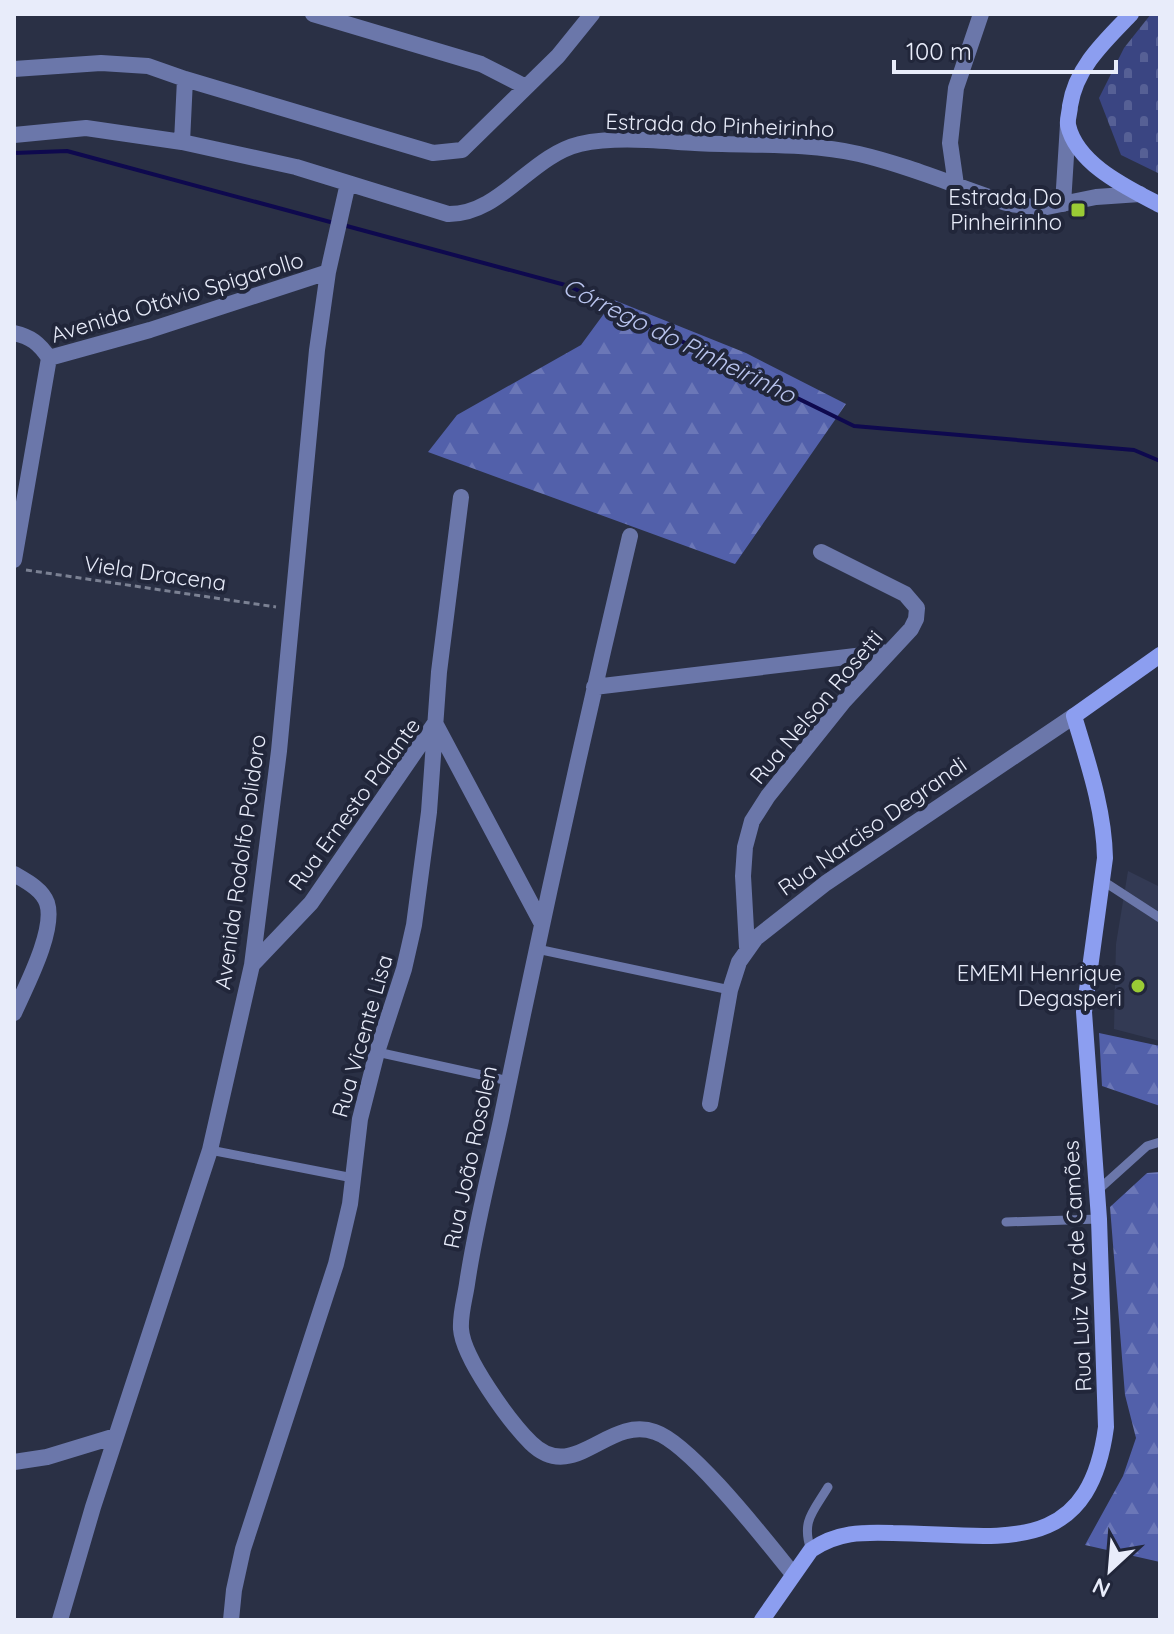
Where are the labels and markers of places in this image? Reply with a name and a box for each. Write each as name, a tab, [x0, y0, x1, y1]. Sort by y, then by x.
place label: Estrada Do Pinheirinho	[948, 183, 1062, 236]
marker: Estrada Do Pinheirinho	[1069, 201, 1087, 219]
place label: EMEMI Henrique Degasperi	[957, 959, 1122, 1012]
marker: EMEMI Henrique Degasperi	[1129, 977, 1147, 995]

